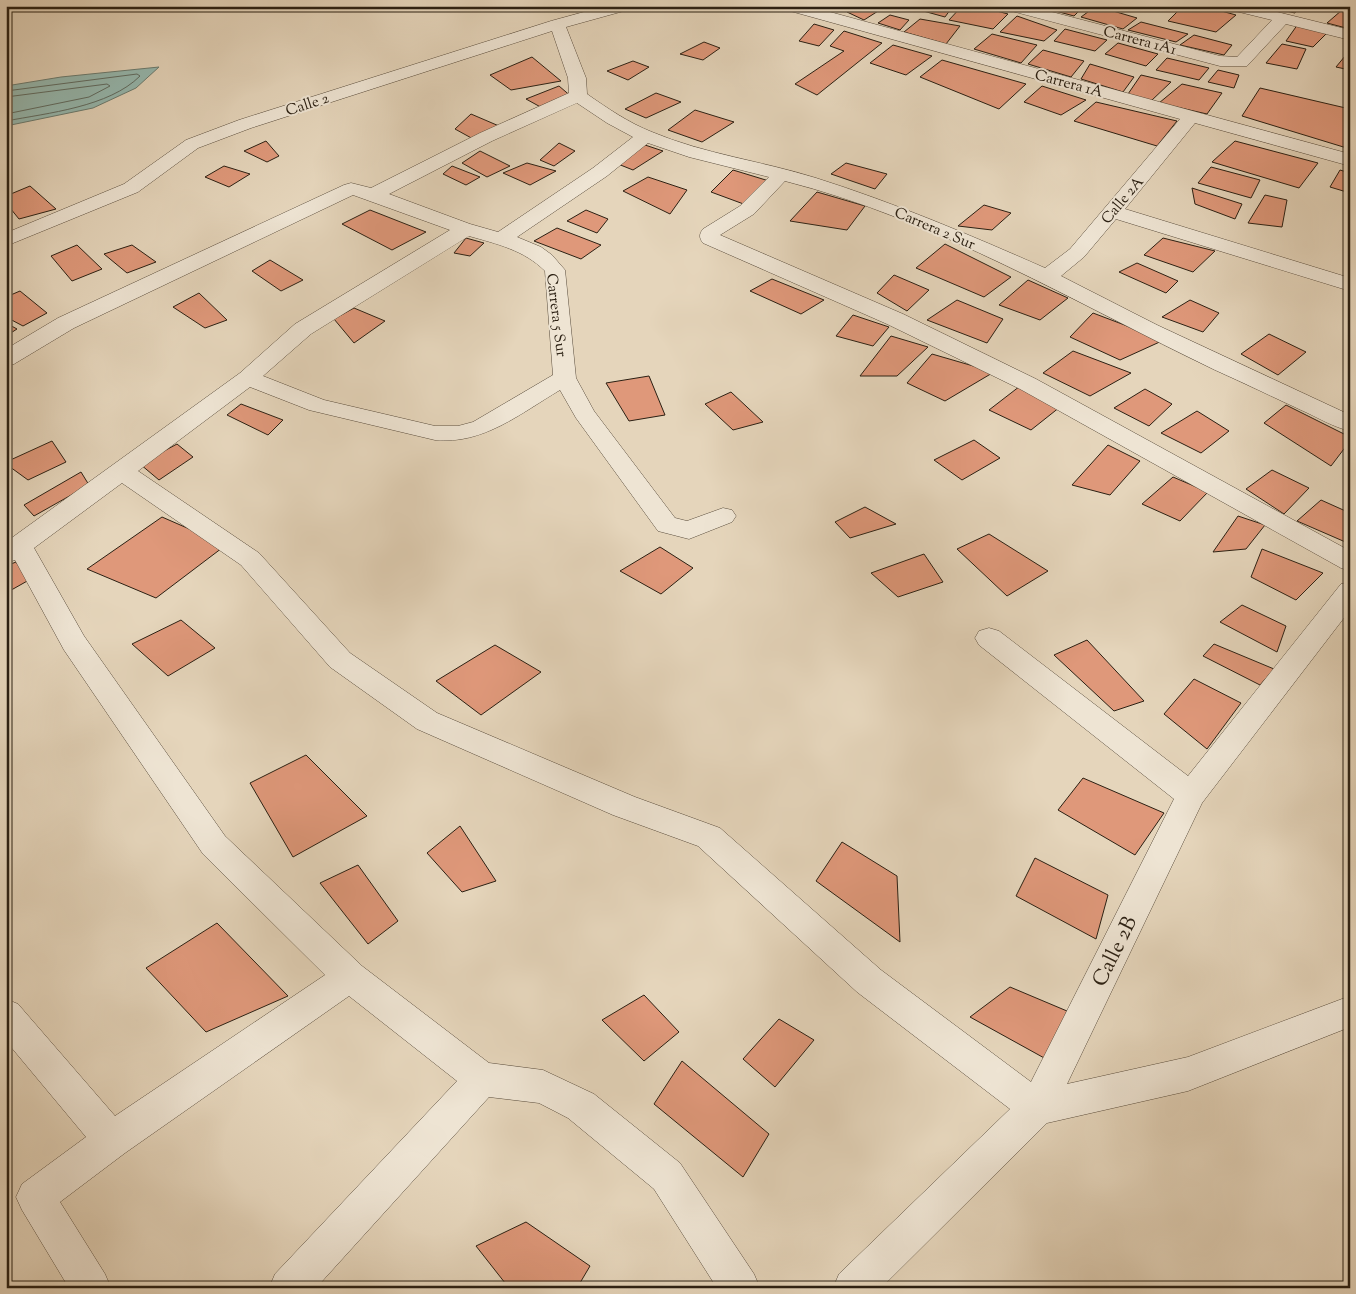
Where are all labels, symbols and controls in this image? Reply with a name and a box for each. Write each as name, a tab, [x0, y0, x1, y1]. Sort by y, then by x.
street label: Carrera 1A1	[1101, 22, 1179, 61]
street label: Carrera 1A	[1032, 65, 1105, 104]
street label: Calle 2	[283, 89, 332, 122]
street label: Calle 2A	[1097, 173, 1149, 229]
street label: Carrera 2 Sur	[891, 203, 978, 256]
street label: Carrera 5 Sur	[540, 272, 571, 359]
street label: Calle 2B	[1086, 912, 1146, 992]

